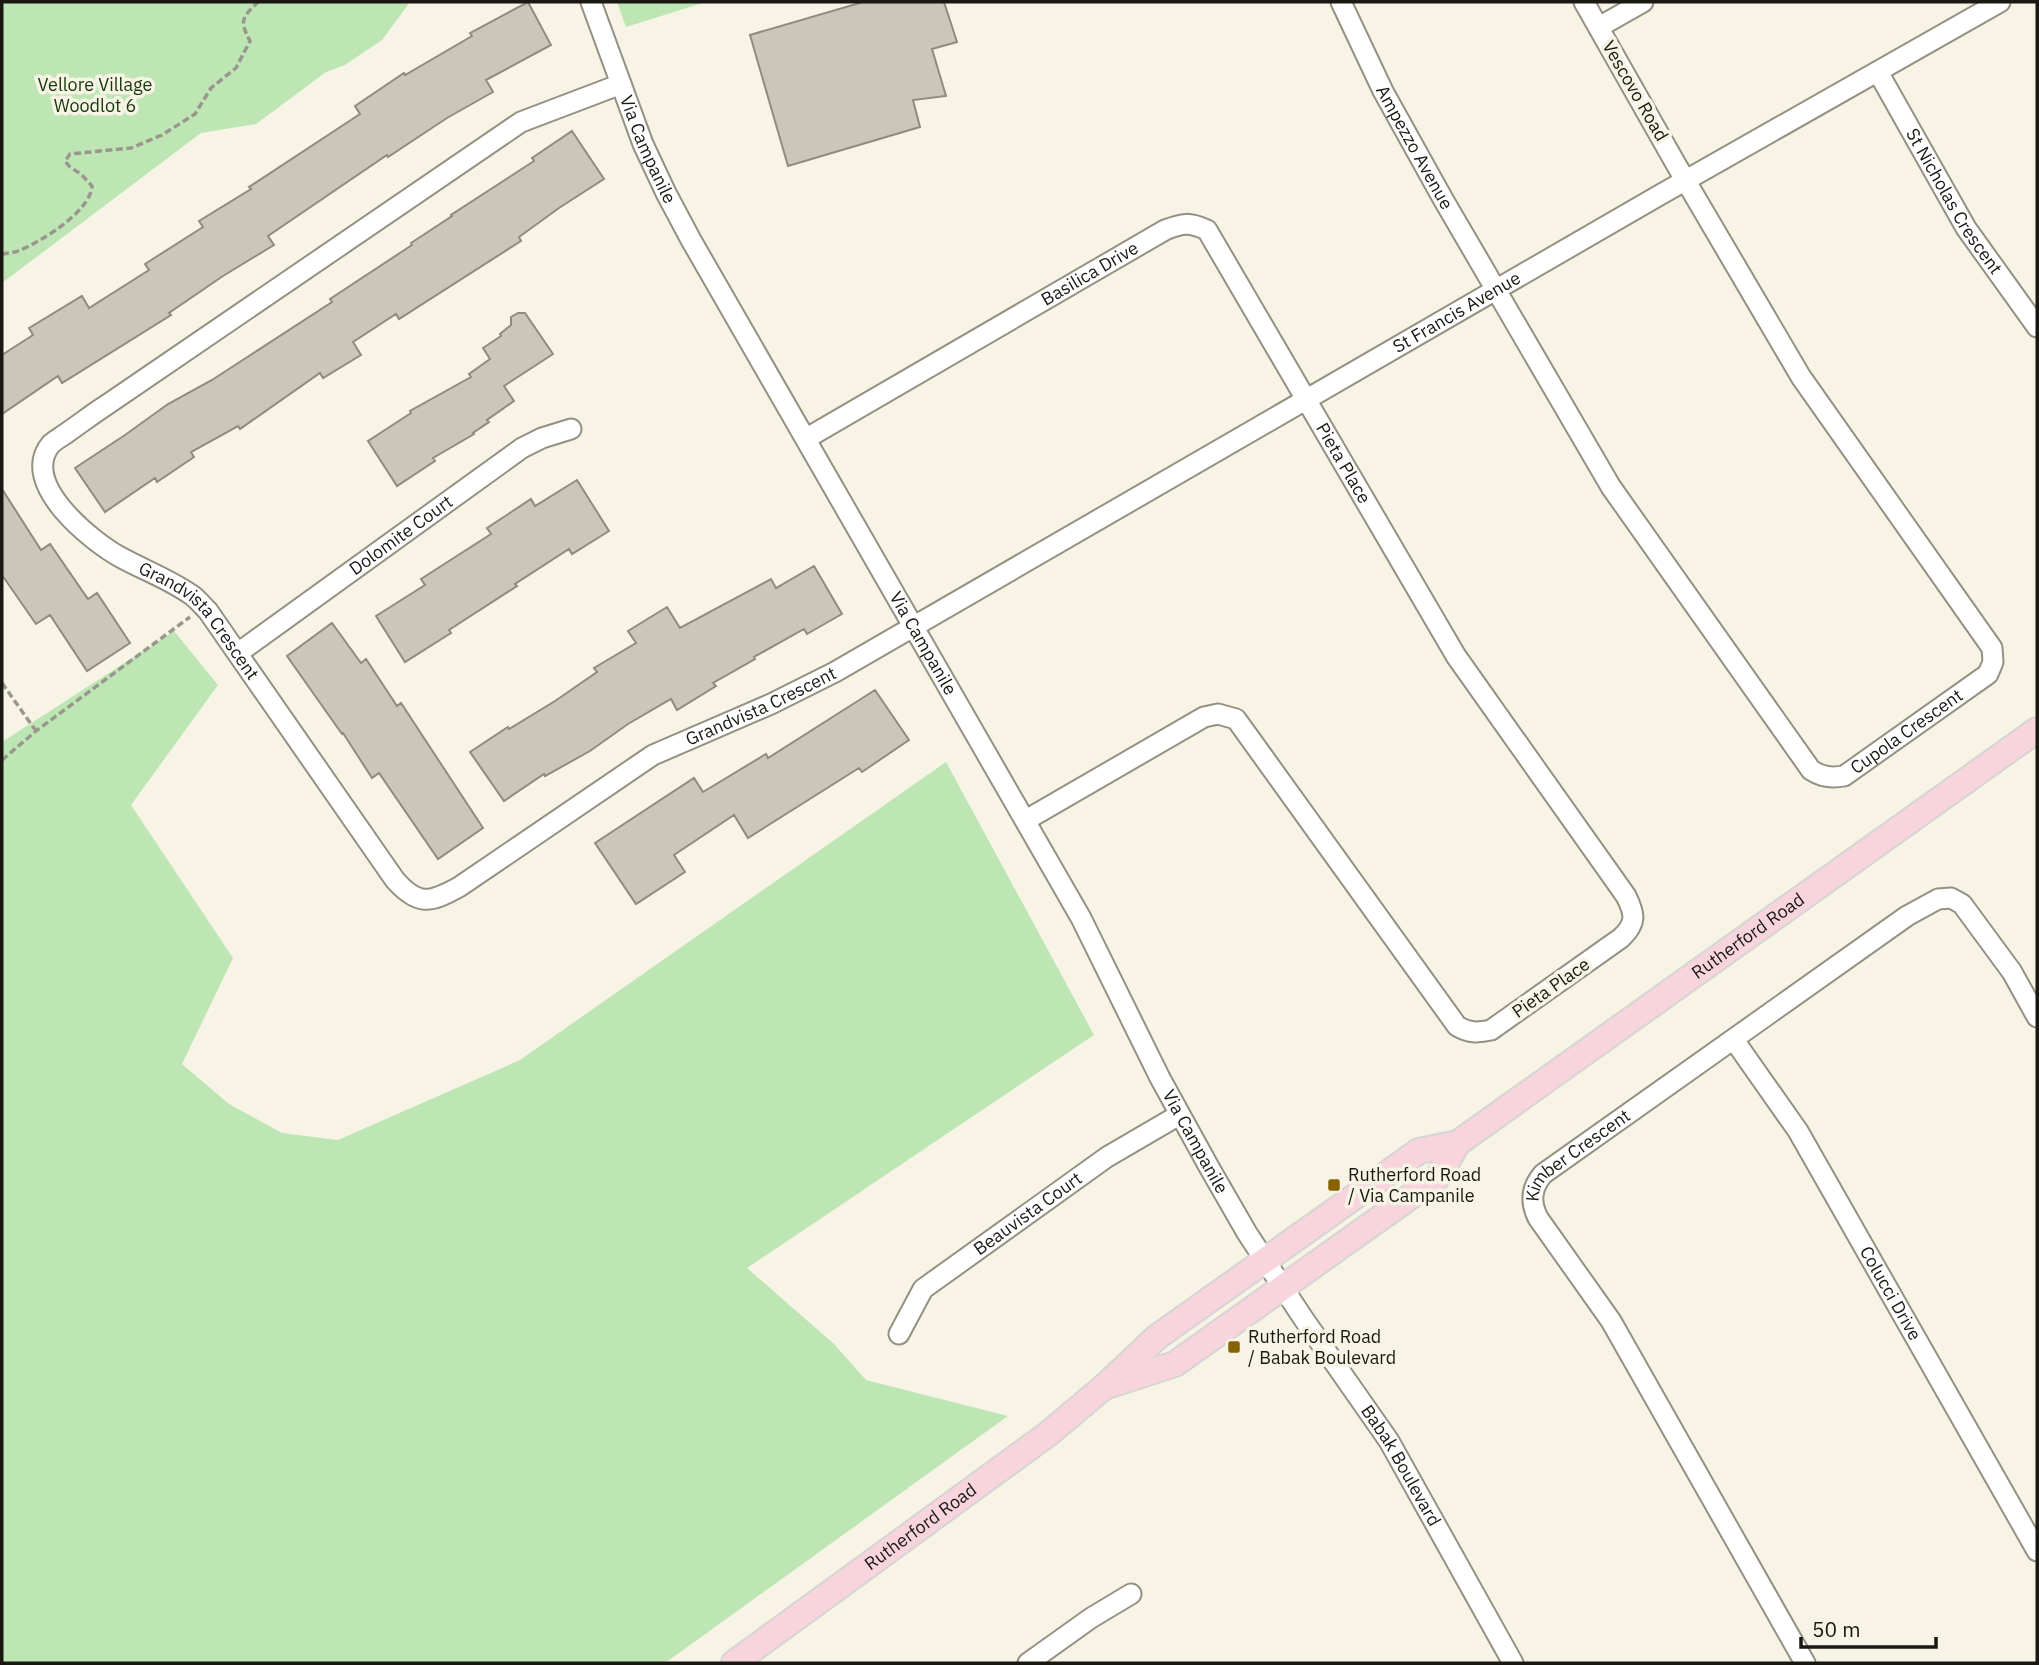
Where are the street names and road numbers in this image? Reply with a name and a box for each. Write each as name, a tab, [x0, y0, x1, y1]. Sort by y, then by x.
street label: Vescovo Road	[1597, 36, 1673, 145]
street label: Ampezzo Avenue	[1371, 81, 1459, 214]
street label: Via Campanile	[615, 92, 682, 207]
street label: St Nicholas Crescent	[1901, 124, 2007, 279]
street label: Basilica Drive	[1037, 236, 1142, 311]
street label: St Francis Avenue	[1388, 266, 1525, 358]
street label: Pieta Place	[1311, 418, 1376, 508]
street label: Dolomite Court	[344, 490, 457, 580]
street label: Grandvista Crescent	[135, 556, 264, 684]
street label: Via Campanile	[885, 587, 962, 699]
street label: Grandvista Crescent	[682, 661, 840, 751]
street label: Cupola Crescent	[1846, 684, 1967, 779]
street label: Rutherford Road	[1687, 888, 1809, 984]
street label: Pieta Place	[1507, 952, 1594, 1023]
street label: Via Campanile	[1158, 1085, 1234, 1198]
street label: Kimber Crescent	[1521, 1104, 1635, 1202]
street label: Beauvista Court	[969, 1167, 1086, 1260]
street label: Colucci Drive	[1855, 1242, 1927, 1344]
street label: Babak Boulevard	[1356, 1400, 1446, 1530]
street label: Rutherford Road	[860, 1478, 981, 1575]

